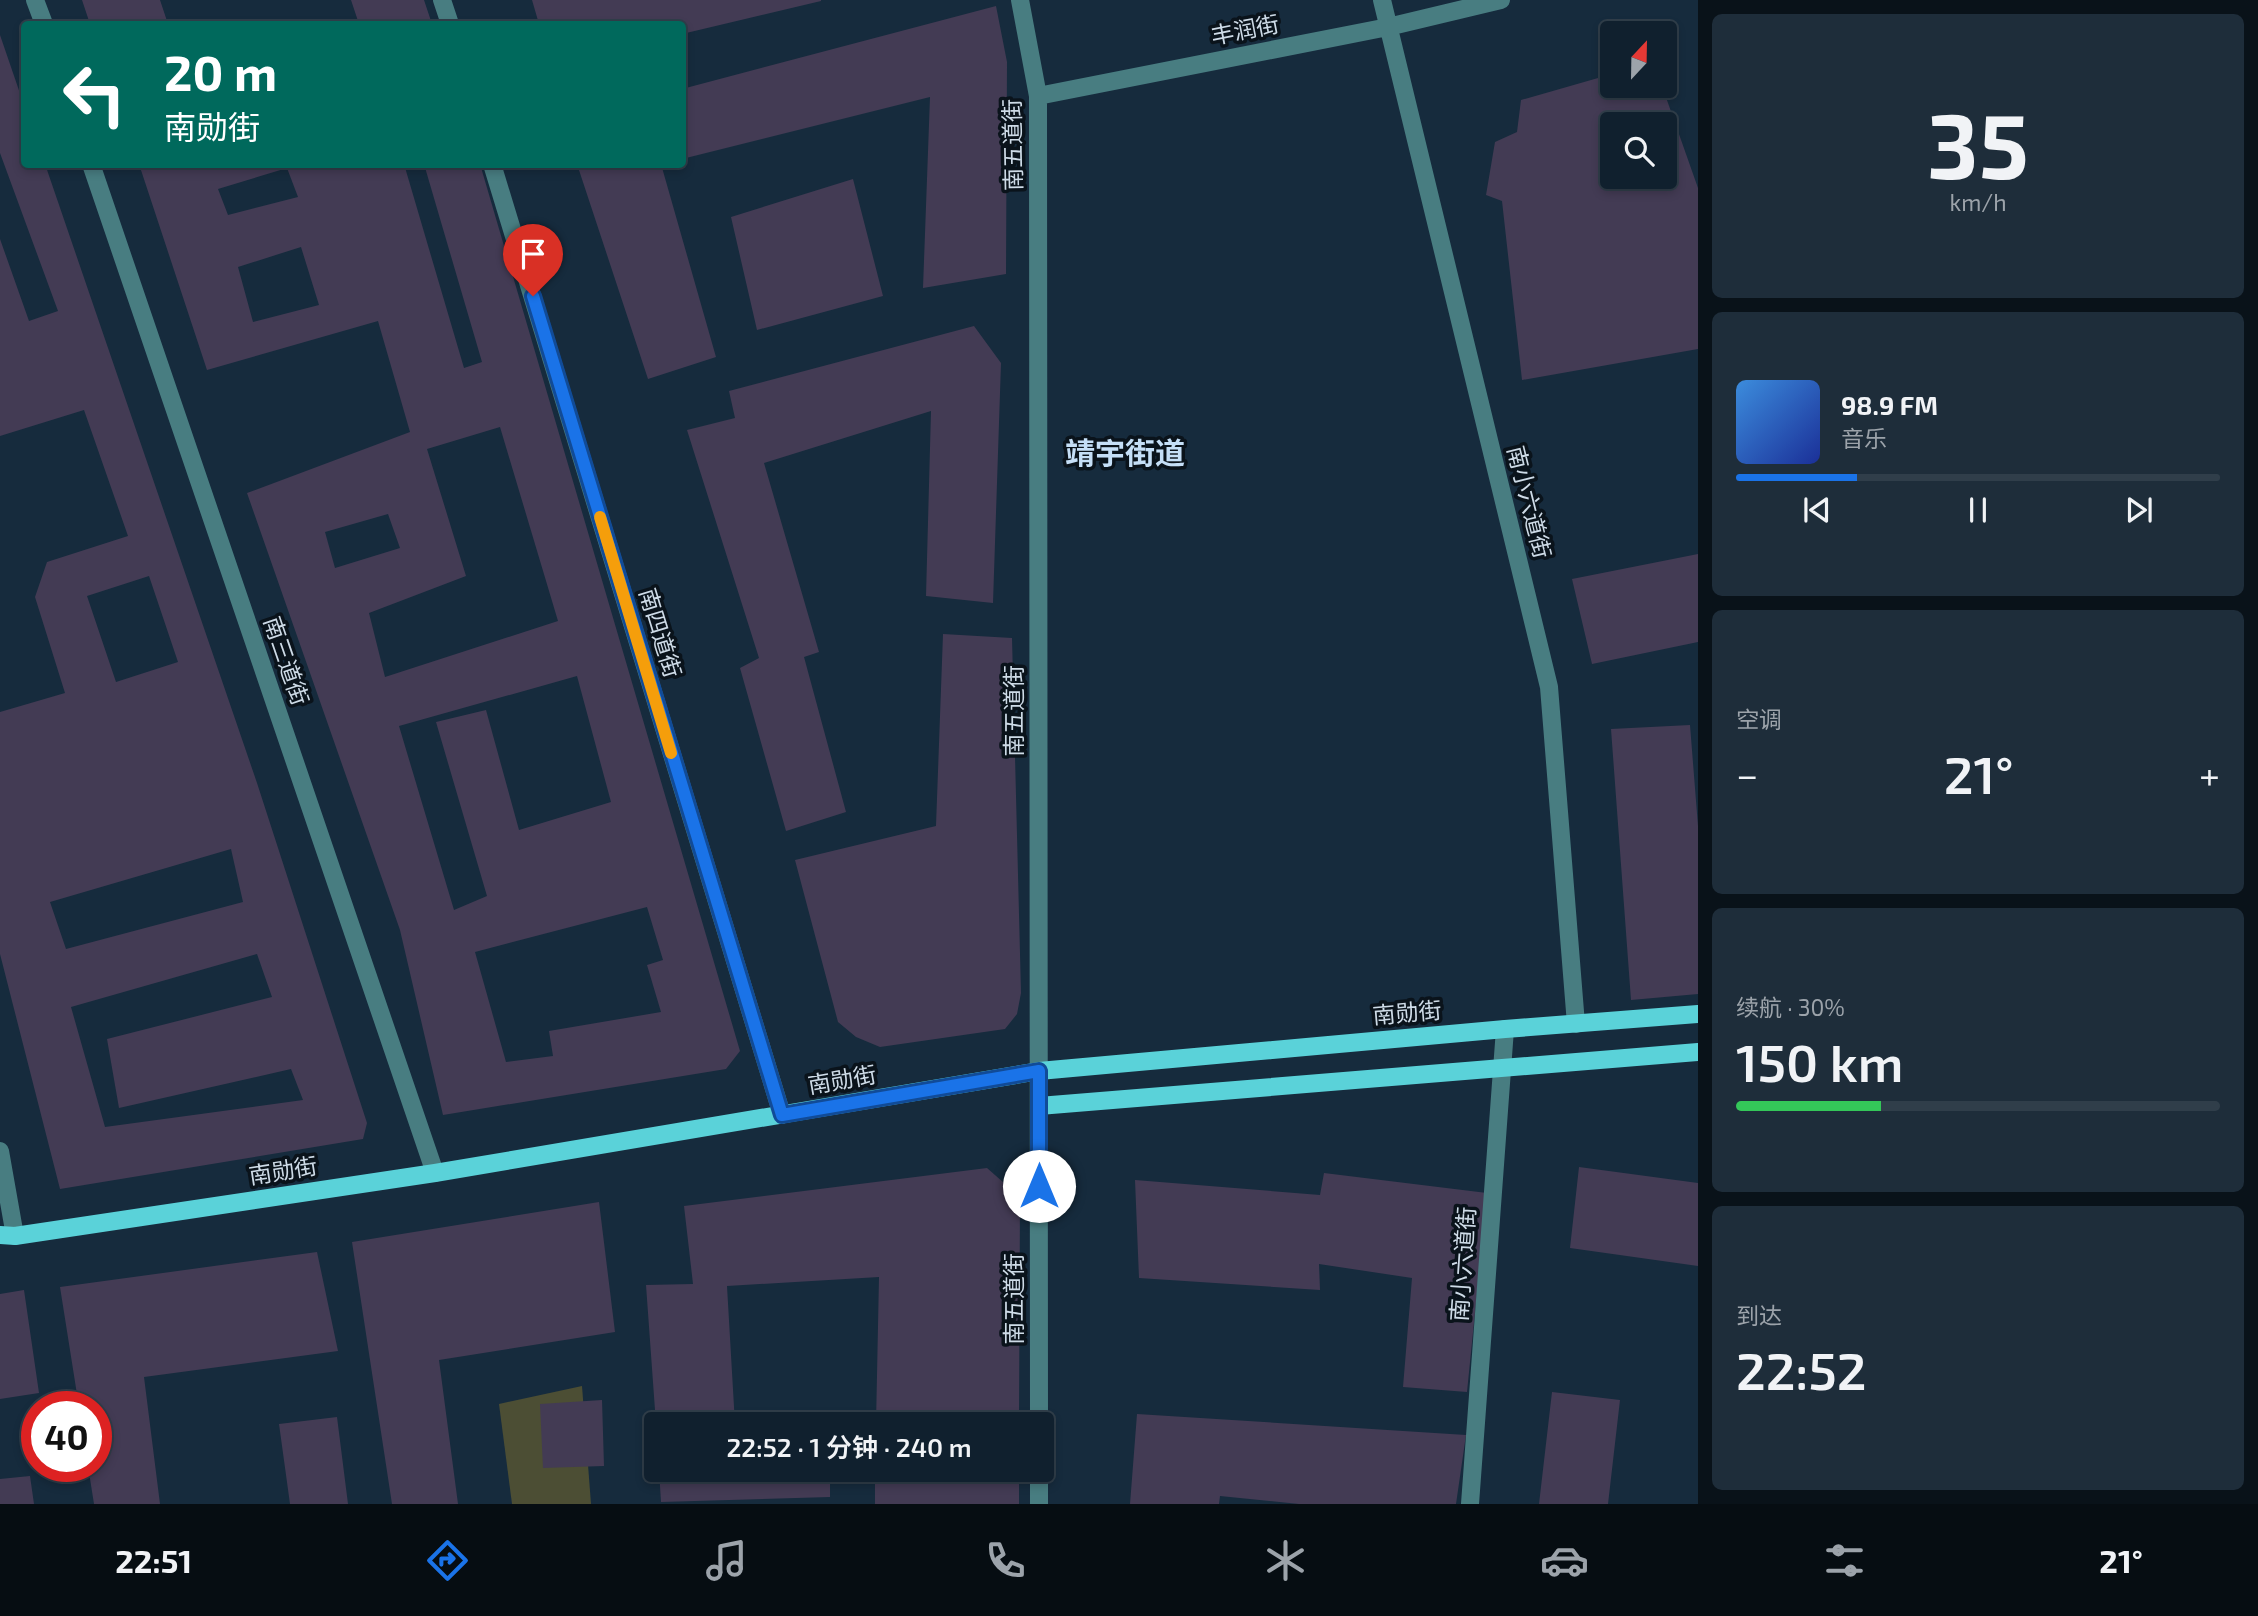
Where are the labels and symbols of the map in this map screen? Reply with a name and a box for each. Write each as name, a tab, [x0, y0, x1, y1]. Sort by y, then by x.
street label: 丰润街	[1208, 9, 1281, 49]
north arrow	[1600, 21, 1676, 98]
street label: 南五道街	[997, 99, 1027, 191]
pin	[503, 224, 563, 296]
district label: 靖宇街道	[1065, 434, 1185, 470]
street label: 南小六道街	[1502, 443, 1557, 561]
street label: 南四道街	[634, 585, 688, 681]
street label: 南三道街	[259, 613, 315, 709]
street label: 南五道街	[999, 665, 1027, 757]
street label: 南勋街	[1371, 995, 1443, 1029]
street label: 南勋街	[805, 1059, 878, 1099]
position arrow	[1002, 1149, 1076, 1223]
street label: 南勋街	[247, 1151, 319, 1189]
street label: 南小六道街	[1444, 1206, 1480, 1322]
street label: 南五道街	[999, 1253, 1027, 1345]
speed limit sign: 40	[21, 1391, 112, 1482]

